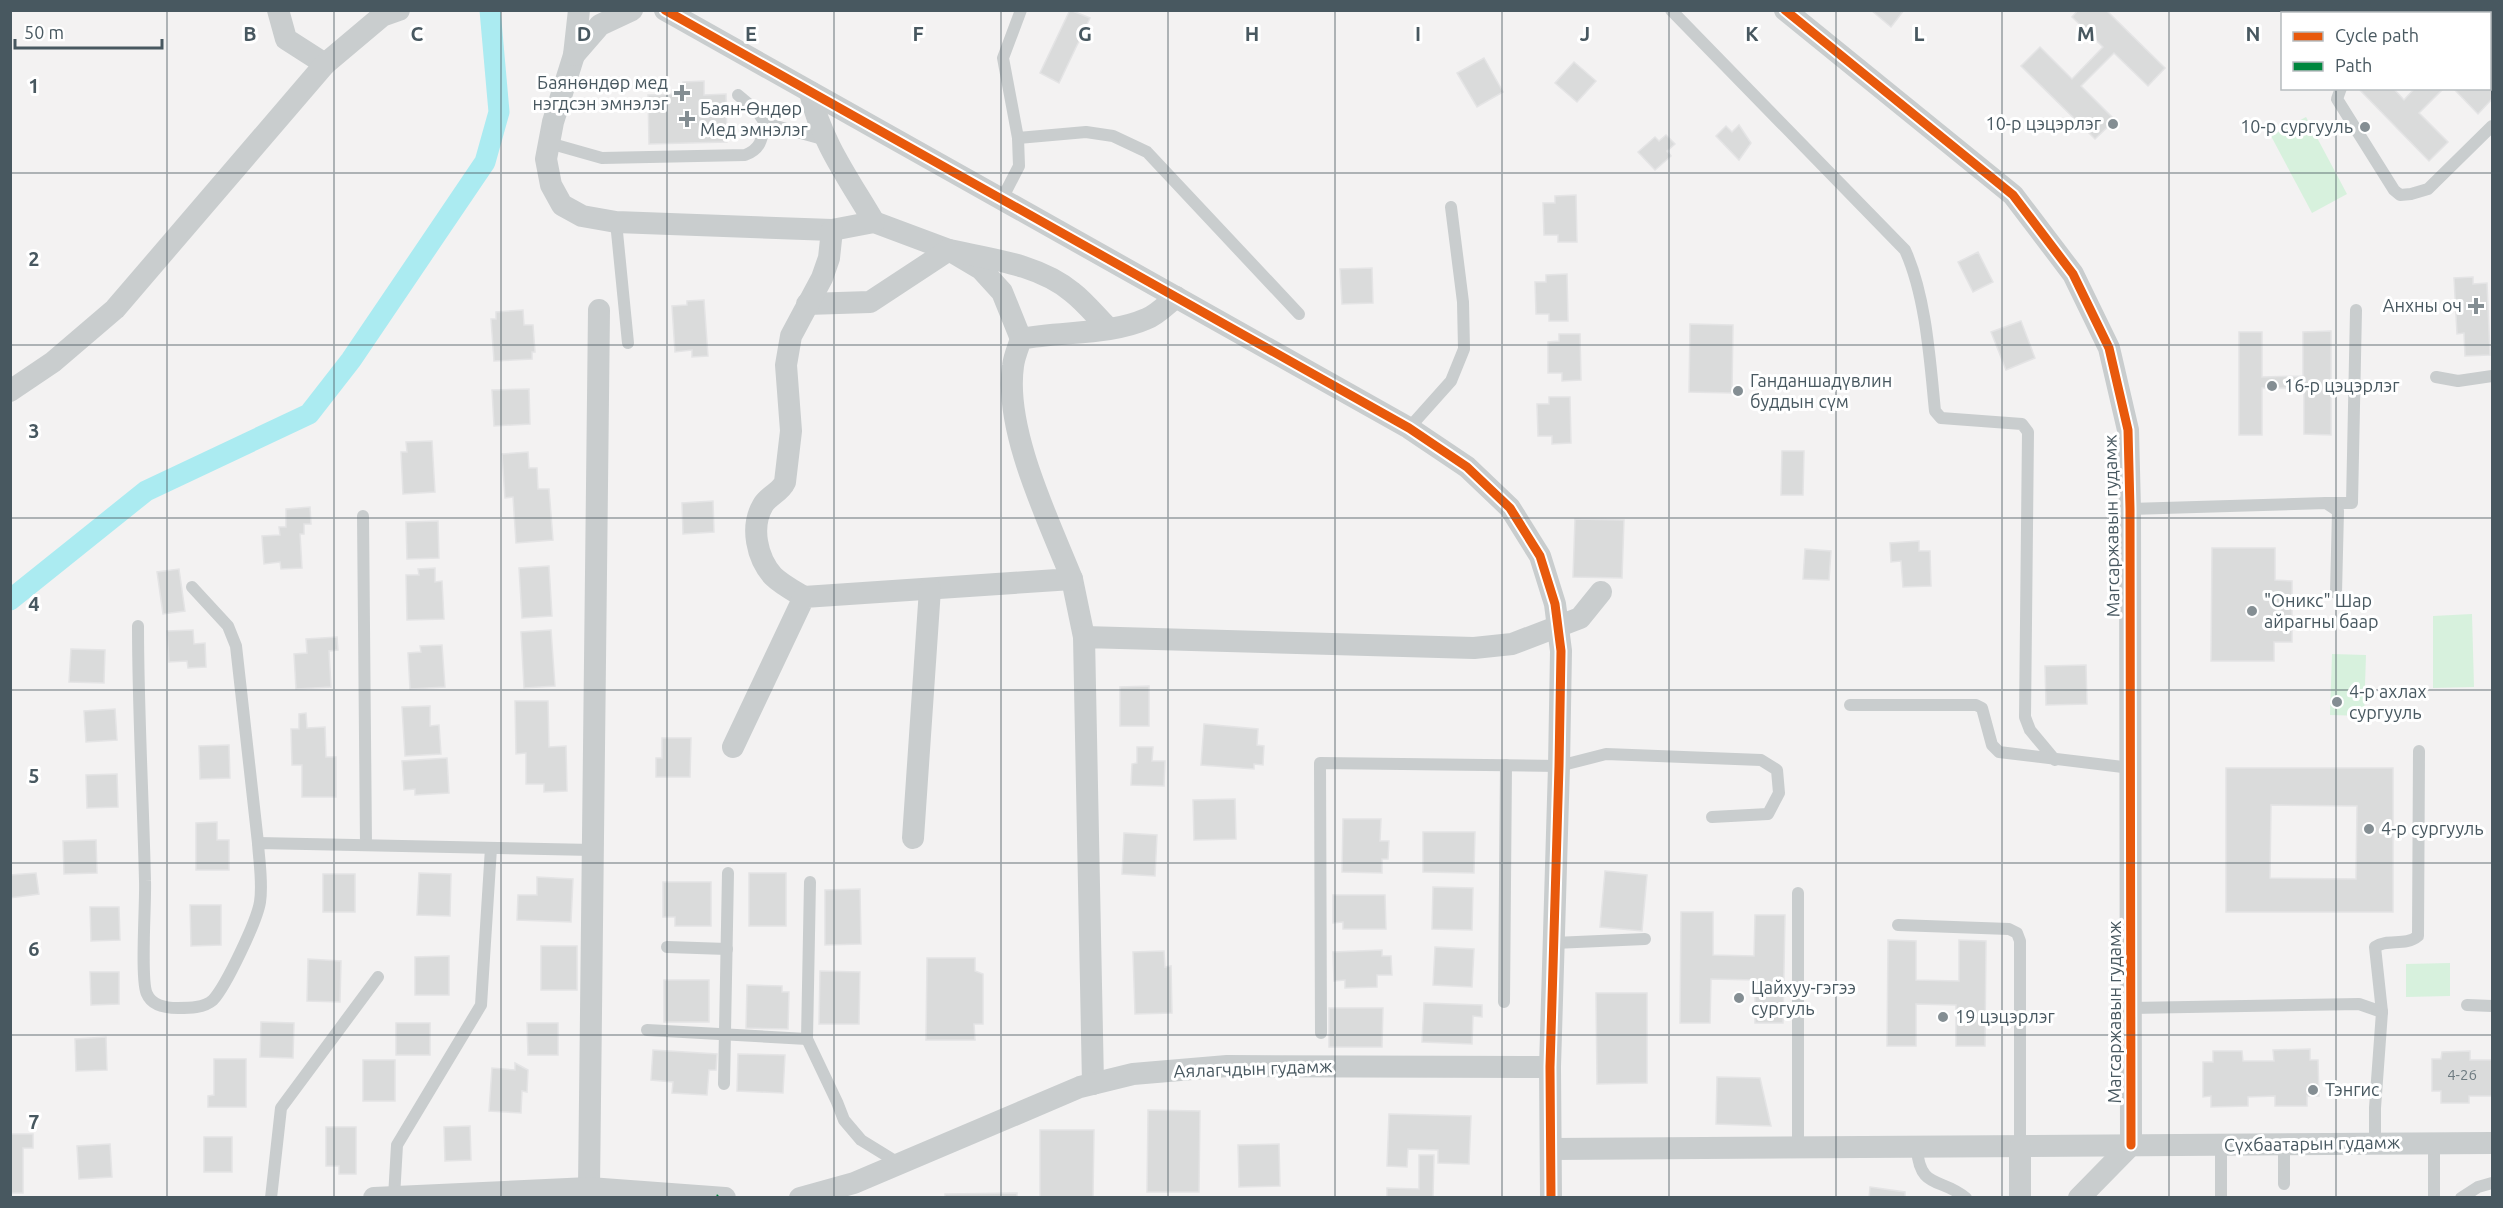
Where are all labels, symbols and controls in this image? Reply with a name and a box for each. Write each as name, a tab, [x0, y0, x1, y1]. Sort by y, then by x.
scale bar	[15, 12, 162, 50]
legend	[2281, 12, 2491, 90]
text: 50 m	[24, 22, 64, 42]
text: B	[243, 22, 257, 45]
text: C	[411, 22, 424, 45]
text: D	[577, 22, 591, 45]
text: E	[745, 22, 757, 45]
text: F	[912, 22, 924, 45]
text: G	[1078, 22, 1092, 45]
text: H	[1245, 22, 1259, 45]
text: I	[1415, 22, 1421, 45]
text: J	[1580, 22, 1590, 45]
text: K	[1745, 22, 1759, 45]
text: L	[1914, 22, 1925, 45]
text: M	[2077, 22, 2095, 45]
text: N	[2246, 22, 2260, 45]
text: Cycle path	[2335, 25, 2419, 45]
text: Path	[2335, 55, 2372, 75]
place label: Баянөндөр мед нэгдсэн эмнэлэг	[533, 72, 668, 113]
text: 1	[28, 74, 40, 97]
marker: Баянөндөр мед нэгдсэн эмнэлэг	[673, 84, 691, 102]
place label: Баян-Өндөр Мед эмнэлэг	[700, 98, 808, 139]
marker: Баян-Өндөр Мед эмнэлэг	[678, 110, 696, 128]
place label: 10-р цэцэрлэг	[1986, 113, 2101, 133]
place label: 10-р сургууль	[2240, 116, 2353, 136]
marker: 10-р цэцэрлэг	[2106, 117, 2120, 131]
marker: 10-р сургууль	[2358, 120, 2372, 134]
text: 2	[28, 247, 40, 270]
place label: Анхны оч	[2383, 295, 2462, 315]
marker: Анхны оч	[2467, 297, 2485, 315]
place label: Ганданшадүвлин буддын сүм	[1750, 370, 1892, 411]
place label: 16-р цэцэрлэг	[2284, 375, 2399, 395]
marker: 16-р цэцэрлэг	[2265, 379, 2279, 393]
marker: Ганданшадүвлин буддын сүм	[1731, 384, 1745, 398]
text: 3	[28, 419, 40, 442]
street label: Магсаржавын гудамж	[2099, 434, 2123, 618]
place label: "Оникс" Шар айрагны баар	[2264, 590, 2379, 631]
text: 4	[28, 592, 40, 615]
marker: "Оникс" Шар айрагны баар	[2245, 604, 2259, 618]
place label: 4-р ахлах сургууль	[2349, 681, 2427, 722]
marker: 4-р ахлах сургууль	[2330, 695, 2344, 709]
text: 5	[28, 764, 40, 787]
place label: 4-р сургууль	[2381, 818, 2484, 838]
marker: 4-р сургууль	[2362, 822, 2376, 836]
street label: Магсаржавын гудамж	[2104, 920, 2124, 1103]
text: 6	[28, 937, 40, 960]
place label: Цайхуу-гэгээ сургуль	[1751, 977, 1856, 1018]
marker: Цайхуу-гэгээ сургуль	[1732, 991, 1746, 1005]
place label: 19 цэцэрлэг	[1955, 1006, 2055, 1026]
marker: 19 цэцэрлэг	[1936, 1010, 1950, 1024]
street label: Аялагчдын гудамж	[1173, 1055, 1333, 1081]
house number: 4-26	[2447, 1066, 2477, 1083]
place label: Тэнгис	[2325, 1079, 2379, 1099]
marker: Тэнгис	[2306, 1083, 2320, 1097]
text: 7	[28, 1110, 40, 1133]
street label: Сүхбаатарын гудамж	[2224, 1131, 2401, 1155]

